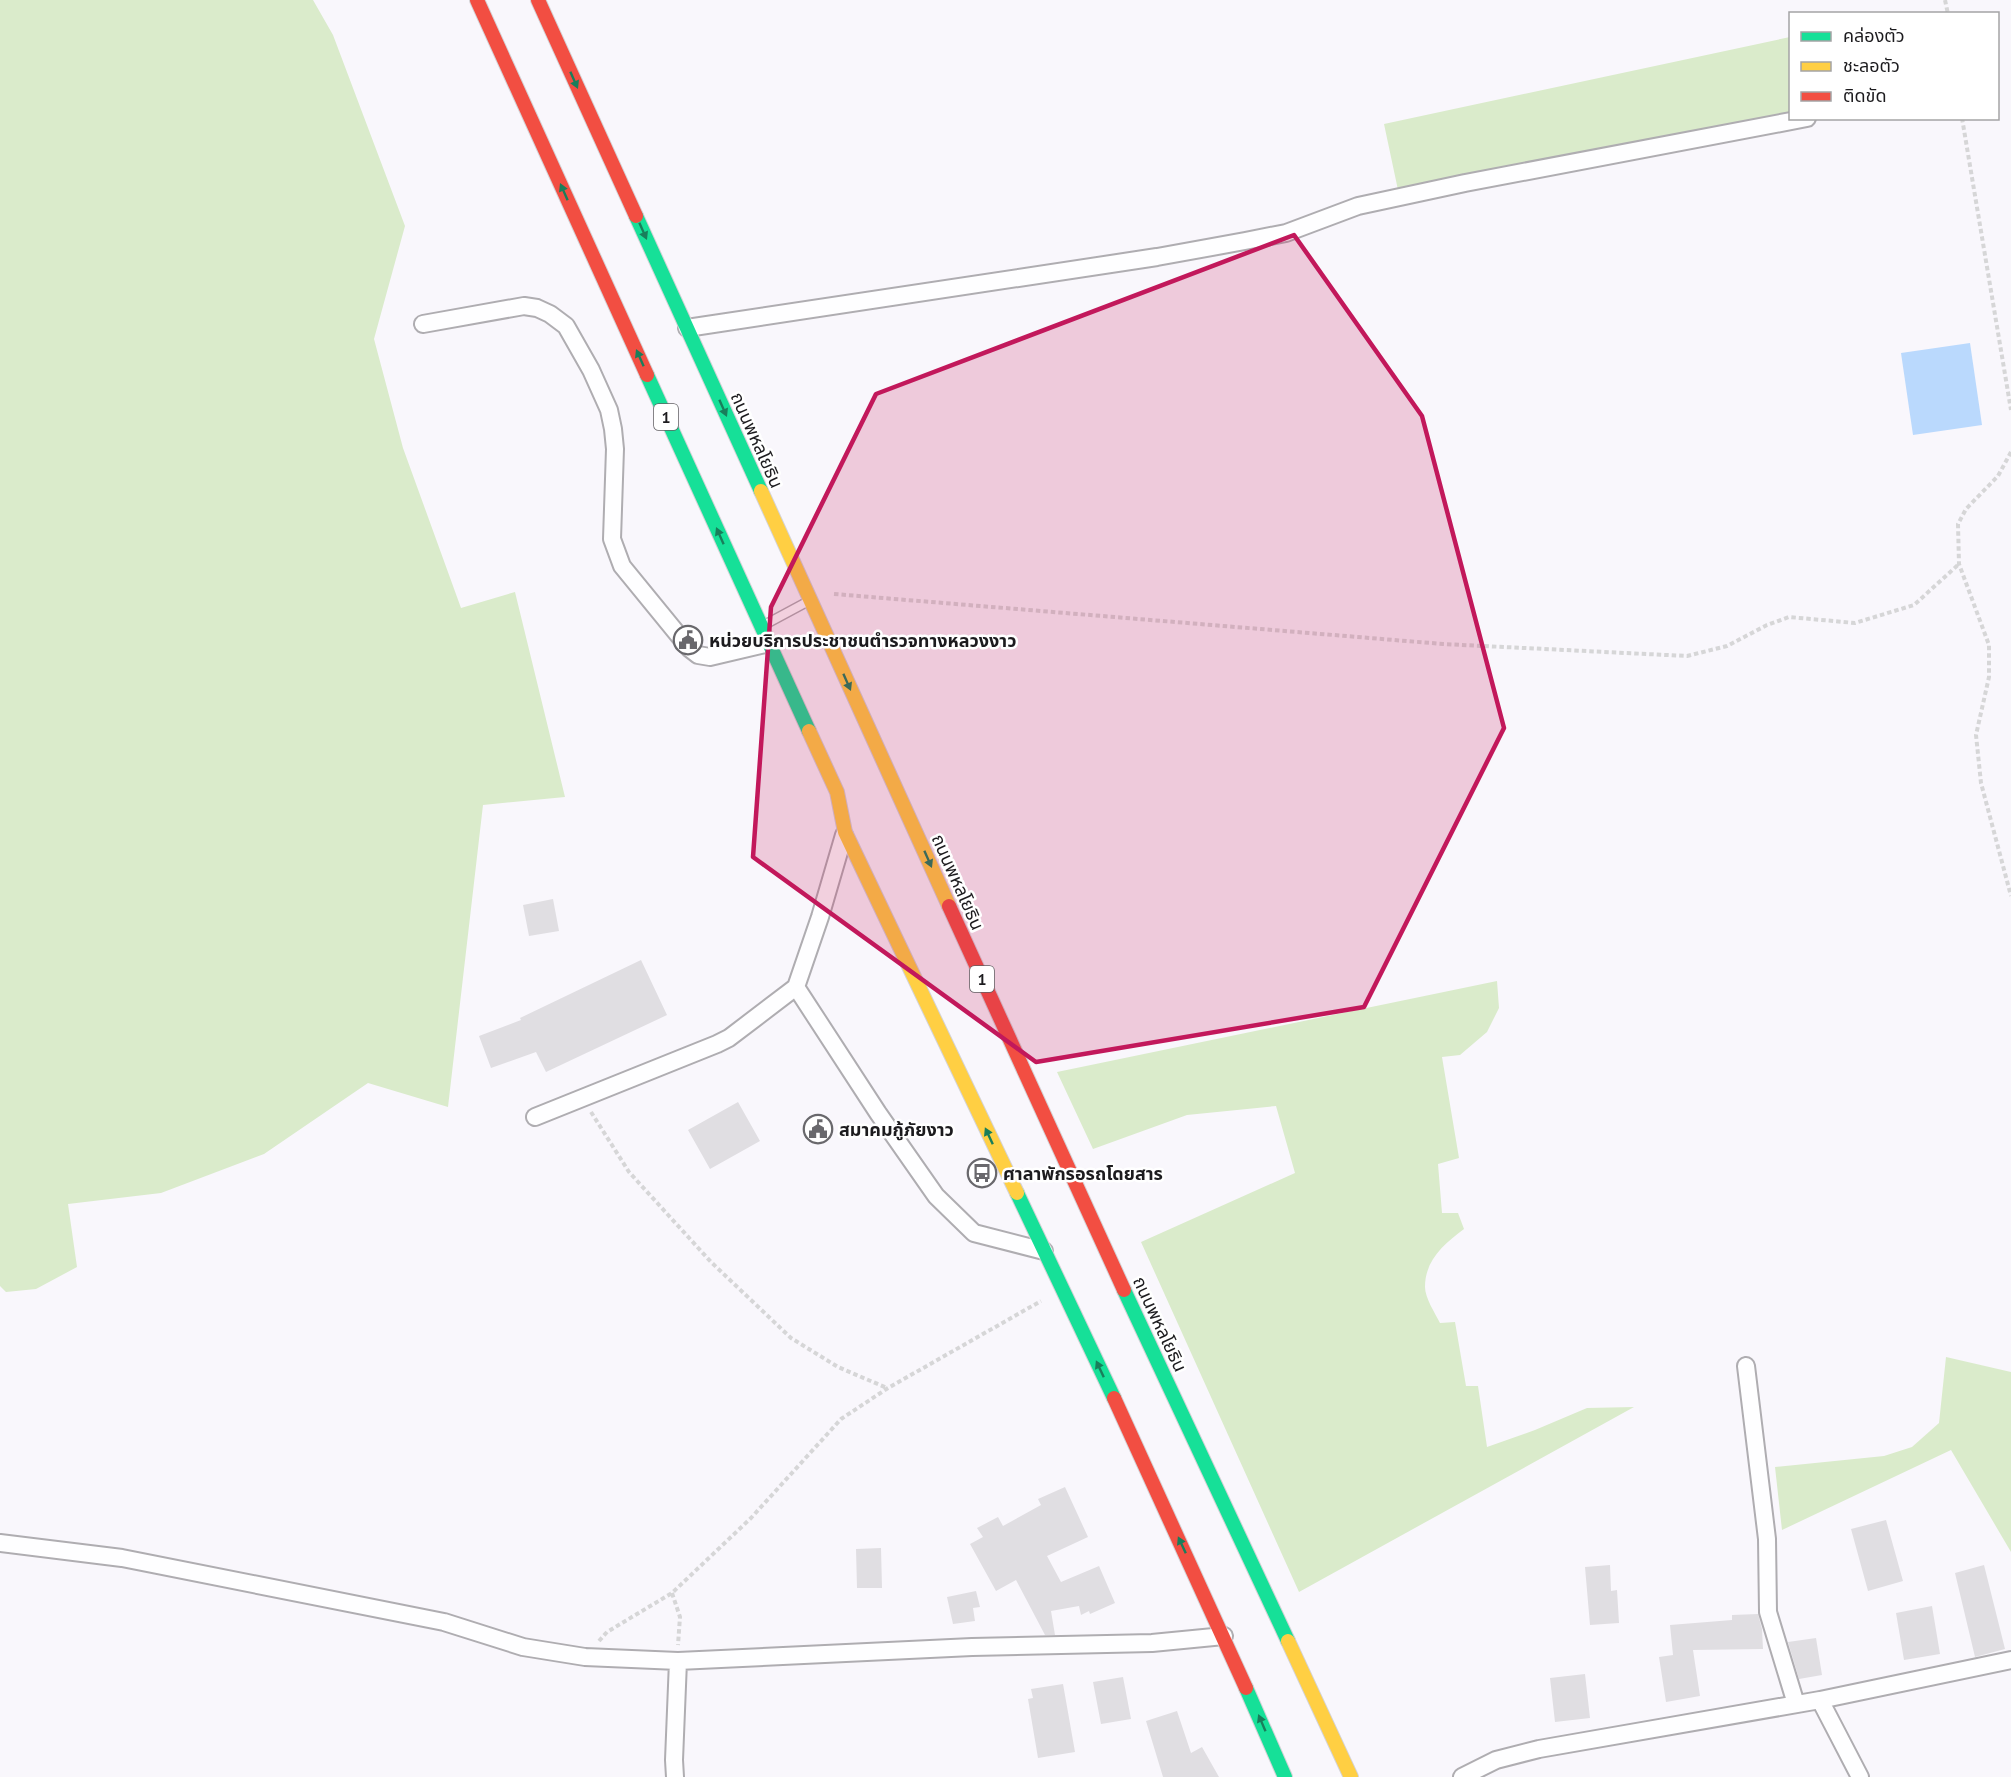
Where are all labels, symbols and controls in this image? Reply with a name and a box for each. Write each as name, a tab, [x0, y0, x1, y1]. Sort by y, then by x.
legend	[1789, 12, 1999, 120]
text: คล่องตัว	[1843, 24, 1905, 47]
text: ชะลอตัว	[1843, 54, 1900, 77]
one-way arrow	[569, 71, 579, 89]
text: ติดขัด	[1843, 84, 1886, 107]
one-way arrow	[559, 183, 569, 201]
one-way arrow	[638, 222, 647, 239]
one-way arrow	[635, 350, 644, 367]
street label: ถนนพหลโยธิน	[726, 388, 788, 492]
one-way arrow	[719, 400, 728, 417]
road number: 1	[654, 404, 678, 430]
one-way arrow	[715, 527, 725, 545]
public building icon: หน่วยบริการประชาชนตำรวจทางหลวงงาว	[672, 624, 704, 656]
place label: หน่วยบริการประชาชนตำรวจทางหลวงงาว	[709, 629, 1016, 652]
one-way arrow	[843, 673, 852, 690]
street label: ถนนพหลโยธิน	[927, 830, 989, 934]
one-way arrow	[923, 851, 932, 868]
road number: 1	[970, 966, 994, 992]
public building icon: สมาคมกู้ภัยงาว	[802, 1113, 834, 1145]
place label: สมาคมกู้ภัยงาว	[839, 1118, 954, 1141]
one-way arrow	[985, 1127, 994, 1144]
bus stop icon: ศาลาพักรอรถโดยสาร	[966, 1157, 998, 1189]
place label: ศาลาพักรอรถโดยสาร	[1003, 1162, 1163, 1185]
street label: ถนนพหลโยธิน	[1128, 1273, 1192, 1375]
one-way arrow	[1095, 1360, 1104, 1377]
one-way arrow	[1177, 1537, 1186, 1554]
one-way arrow	[1257, 1714, 1267, 1732]

